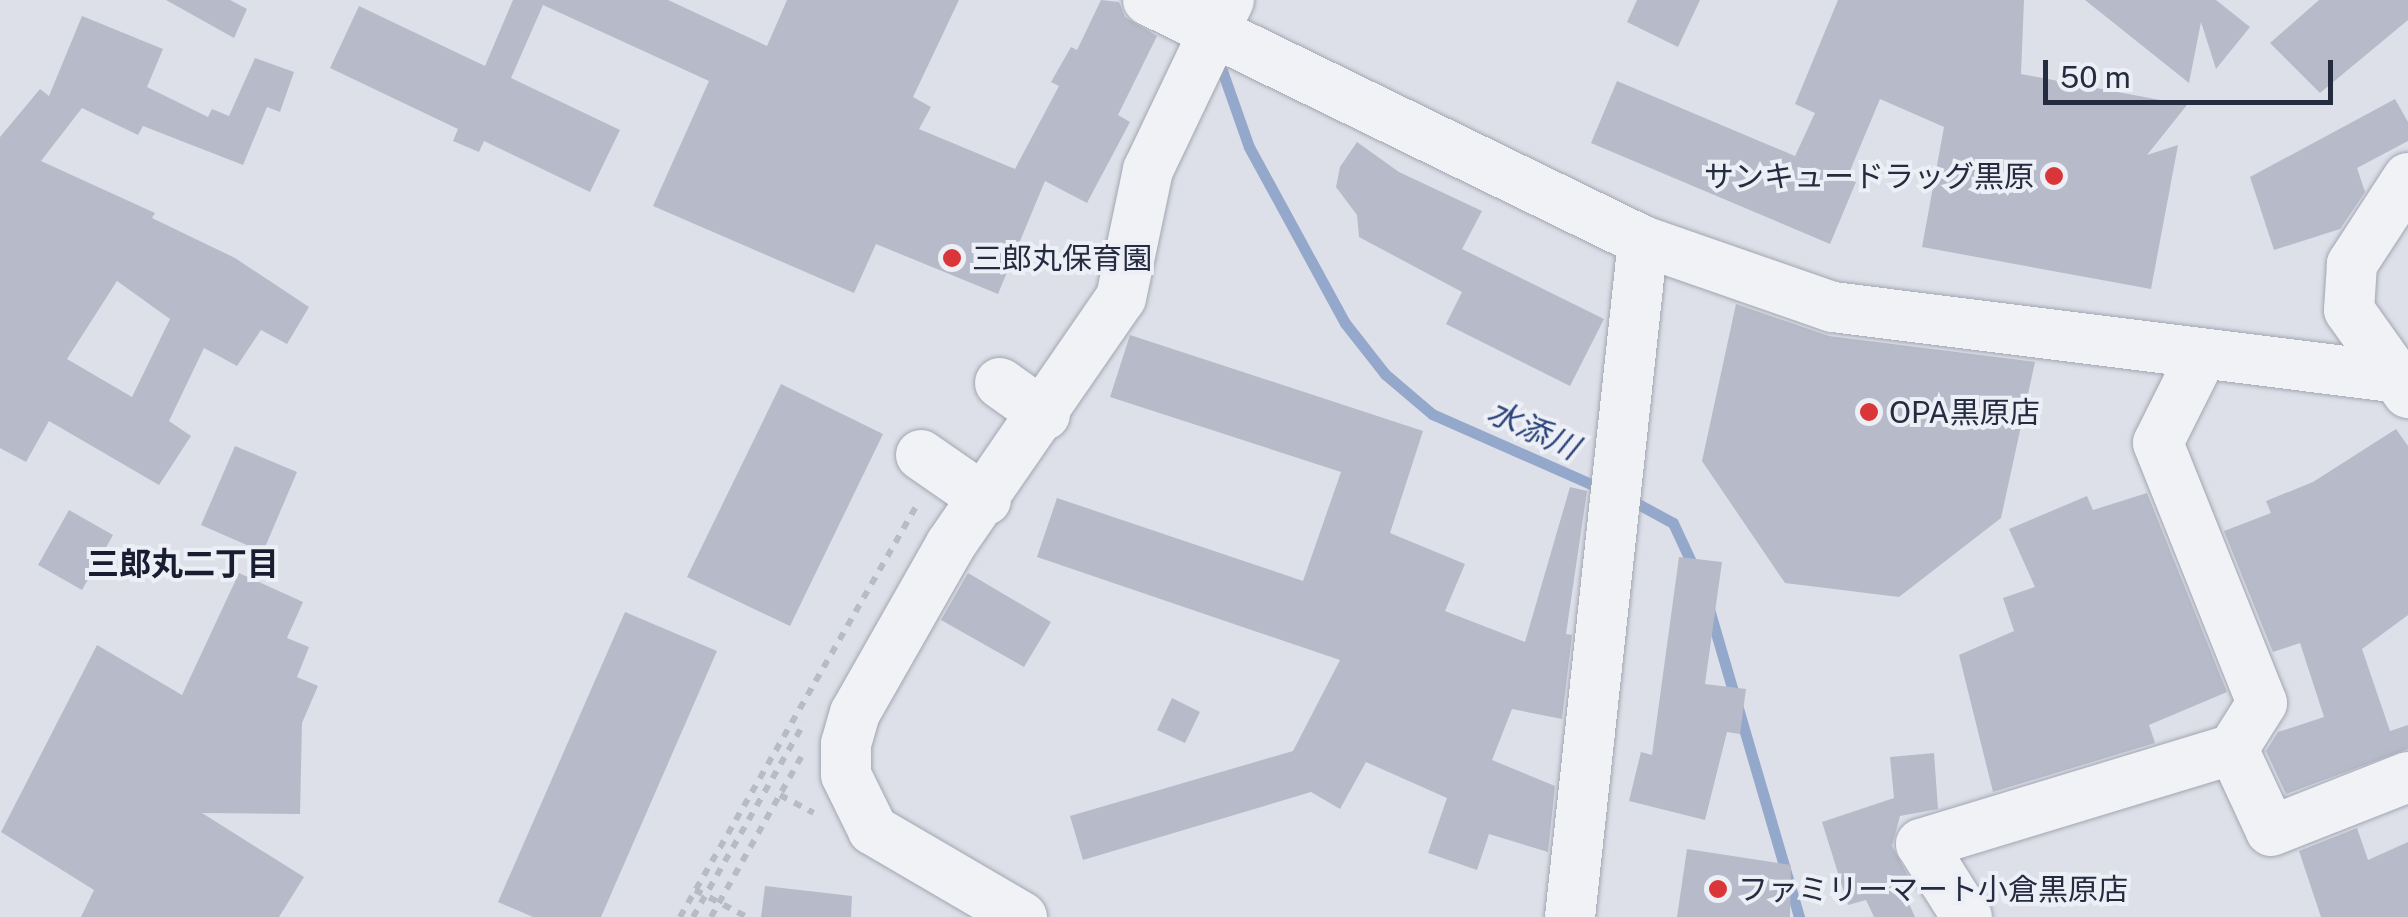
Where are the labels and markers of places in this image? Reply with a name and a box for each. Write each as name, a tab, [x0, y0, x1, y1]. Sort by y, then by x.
place label: サンキュードラッグ黒原	[1704, 158, 2034, 194]
marker: サンキュードラッグ黒原	[2043, 165, 2065, 187]
place label: 三郎丸保育園	[972, 240, 1152, 276]
marker: 三郎丸保育園	[941, 247, 963, 269]
place label: OPA黒原店	[1889, 394, 2040, 430]
marker: OPA黒原店	[1858, 401, 1880, 423]
place label: ファミリーマート小倉黒原店	[1738, 871, 2128, 907]
marker: ファミリーマート小倉黒原店	[1707, 878, 1729, 900]

